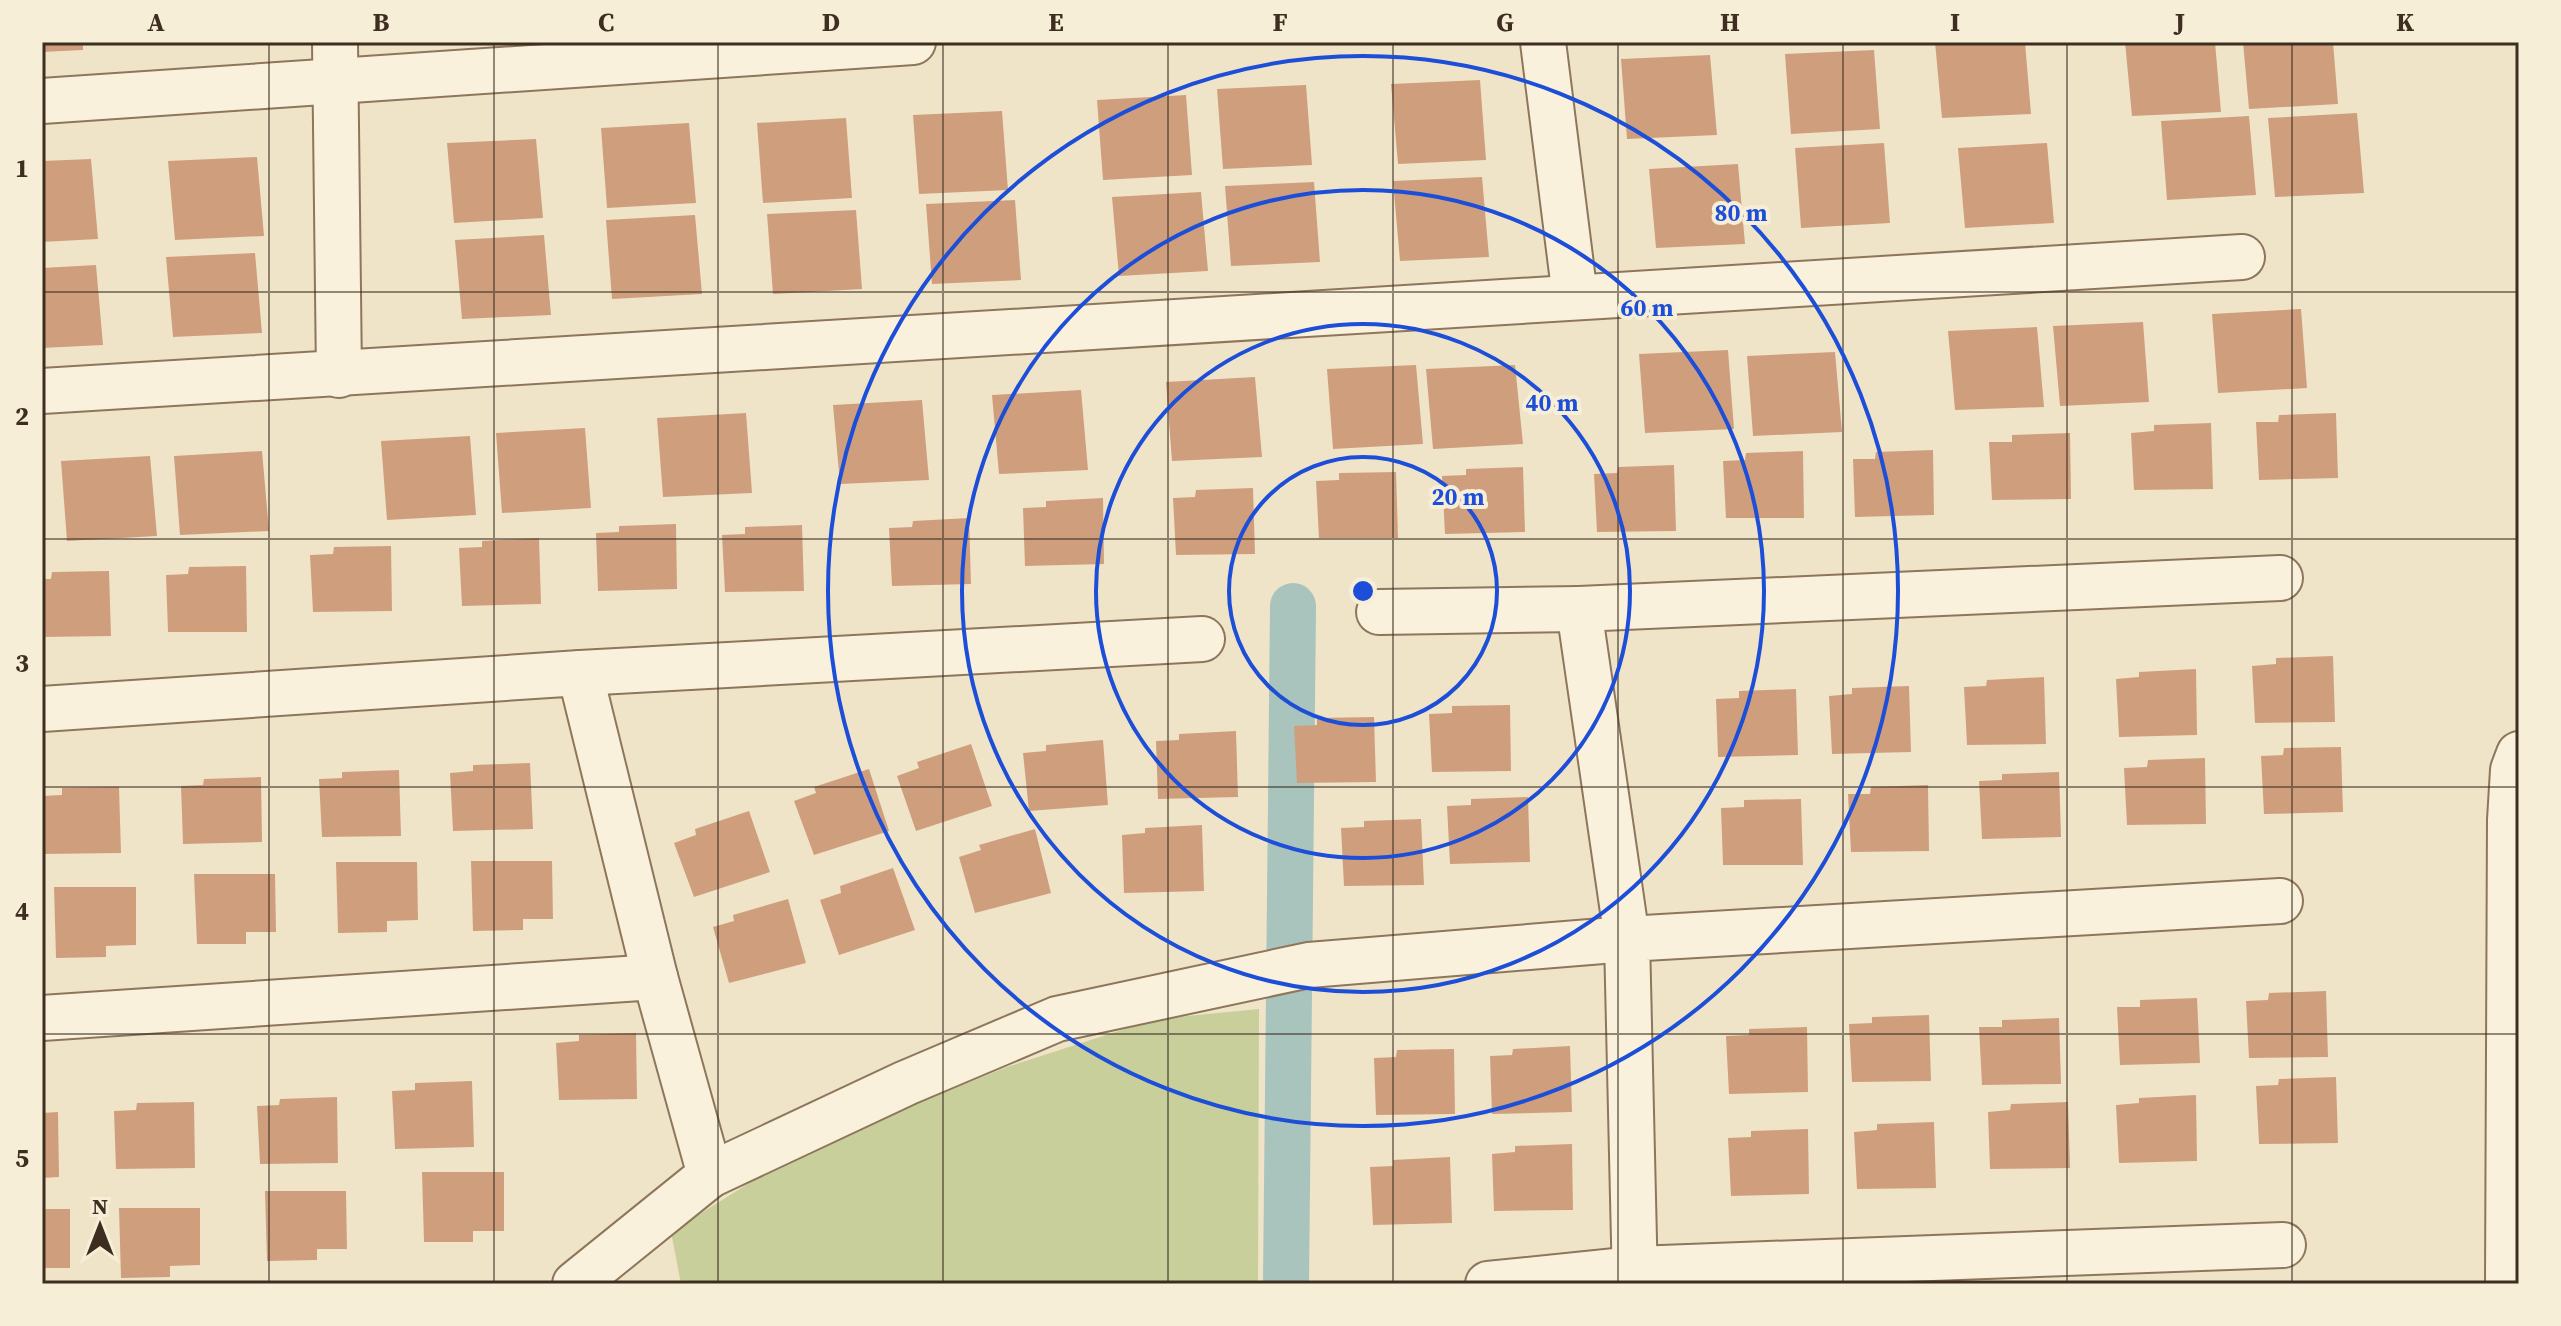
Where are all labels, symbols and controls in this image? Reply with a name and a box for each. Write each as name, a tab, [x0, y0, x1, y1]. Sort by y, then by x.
text: A	[147, 4, 165, 40]
text: B	[373, 4, 390, 40]
text: C	[598, 4, 614, 40]
text: D	[822, 4, 840, 40]
text: E	[1048, 4, 1064, 40]
text: F	[1272, 4, 1288, 40]
text: G	[1496, 4, 1514, 40]
text: H	[1720, 4, 1740, 40]
text: I	[1950, 4, 1960, 40]
text: J	[2173, 4, 2185, 40]
text: K	[2396, 4, 2414, 40]
text: 1	[15, 150, 29, 186]
text: 80 m	[1715, 196, 1768, 229]
text: 60 m	[1621, 291, 1674, 324]
text: 40 m	[1526, 386, 1579, 419]
text: 2	[15, 398, 29, 434]
text: 20 m	[1432, 480, 1485, 513]
centre of rings	[1349, 577, 1377, 605]
text: 3	[15, 645, 29, 681]
text: 4	[15, 893, 29, 929]
text: 5	[15, 1140, 29, 1176]
north arrow	[60, 1186, 140, 1266]
text: N	[92, 1191, 108, 1221]

